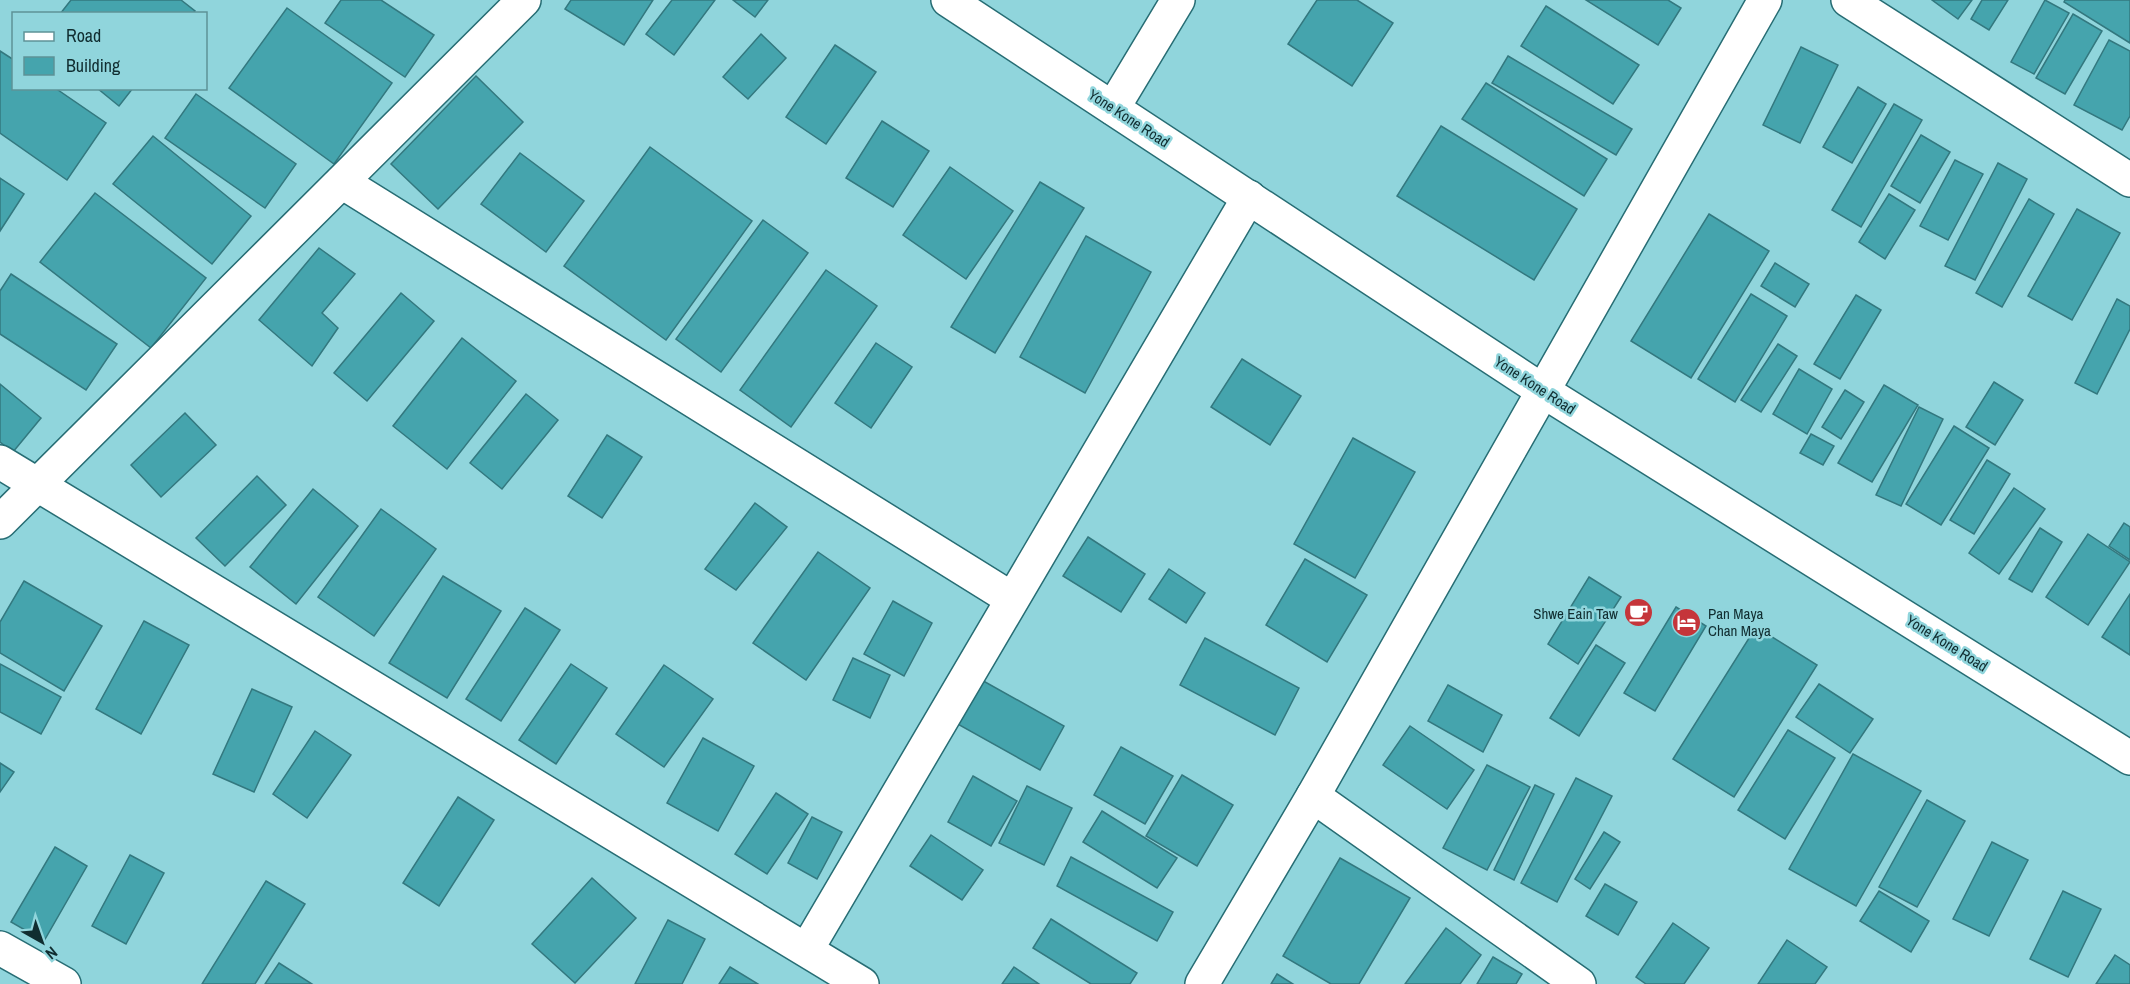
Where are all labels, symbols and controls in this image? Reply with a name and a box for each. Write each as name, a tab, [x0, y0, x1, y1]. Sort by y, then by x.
legend	[12, 12, 207, 90]
text: Road	[66, 23, 101, 48]
text: Building	[66, 53, 121, 78]
street label: Yone Kone Road	[1084, 84, 1174, 152]
street label: Yone Kone Road	[1490, 351, 1580, 419]
cafe icon: Shwe Eain Taw	[1623, 597, 1655, 629]
place label: Shwe Eain Taw	[1533, 603, 1618, 624]
place label: Pan Maya Chan Maya	[1708, 603, 1771, 641]
hotel icon: Pan Maya Chan Maya	[1671, 606, 1703, 638]
street label: Yone Kone Road	[1902, 610, 1992, 676]
north arrow	[12, 912, 72, 972]
text: N	[41, 942, 62, 965]

